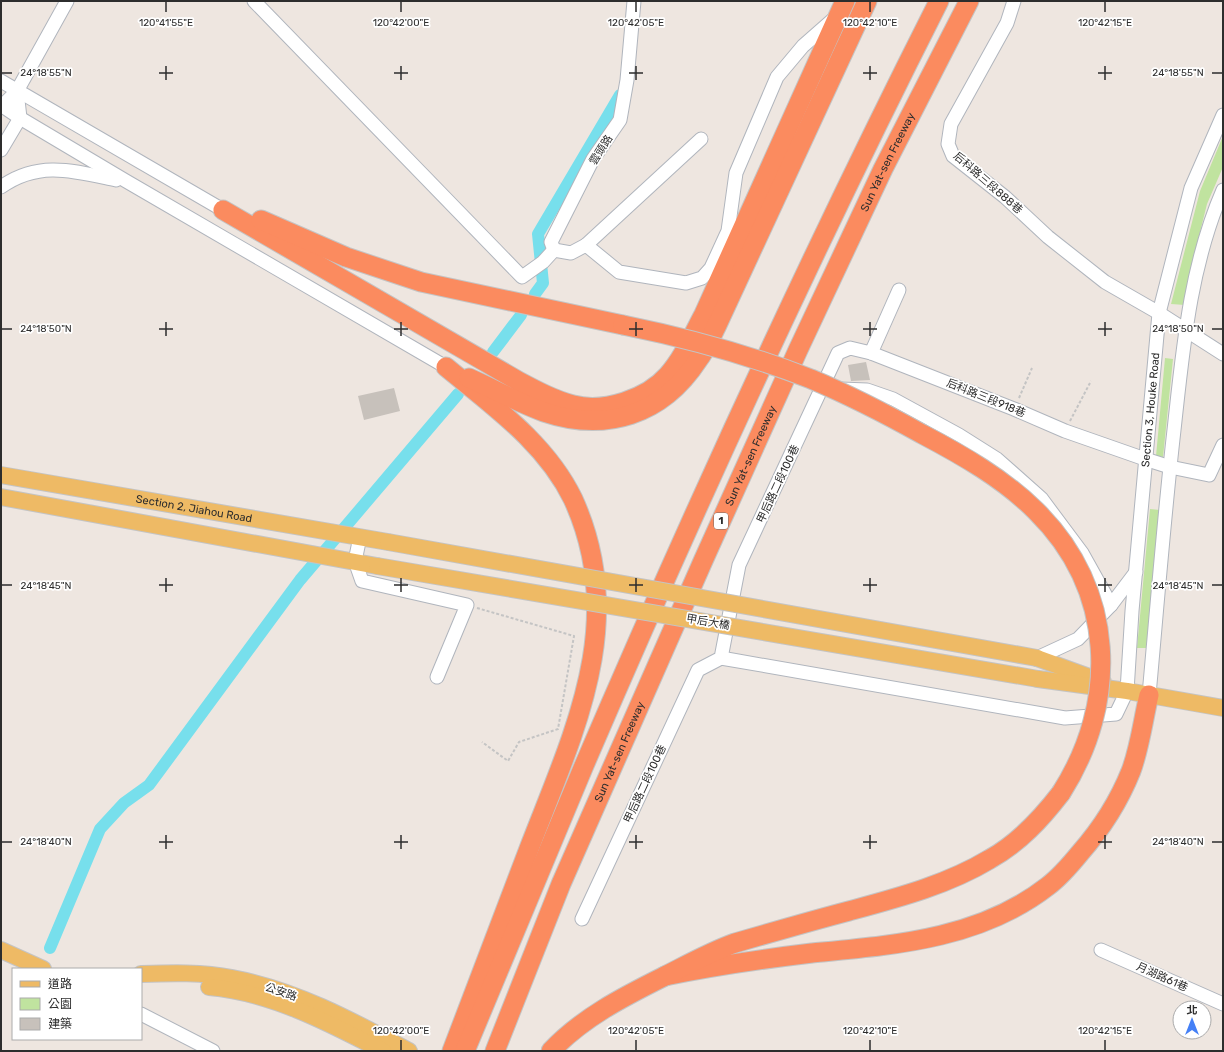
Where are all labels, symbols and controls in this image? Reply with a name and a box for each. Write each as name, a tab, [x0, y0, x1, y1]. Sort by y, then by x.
text: 120°41'55"E	[139, 17, 193, 29]
text: 120°42'00"E	[373, 17, 429, 29]
text: 120°42'05"E	[608, 17, 664, 29]
text: 120°42'10"E	[843, 17, 897, 29]
text: 120°42'15"E	[1078, 17, 1132, 29]
text: 24°18'55"N	[20, 67, 72, 79]
text: 24°18'55"N	[1152, 67, 1204, 79]
street label: Sun Yat-sen Freeway	[858, 110, 917, 213]
street label: 雲頭路	[587, 133, 615, 167]
street label: 后科路三段888巷	[951, 150, 1025, 216]
text: 24°18'50"N	[20, 323, 72, 335]
text: 24°18'50"N	[1152, 323, 1204, 335]
street label: Section 3, Houke Road	[1139, 352, 1162, 468]
street label: 后科路三段918巷	[945, 376, 1027, 420]
street label: Sun Yat-sen Freeway	[722, 403, 779, 508]
street label: 甲后路二段100巷	[754, 443, 802, 525]
street label: Section 2, Jiahou Road	[135, 492, 253, 525]
road number: 1	[714, 513, 728, 529]
text: 24°18'45"N	[20, 580, 72, 592]
text: 24°18'45"N	[1152, 580, 1204, 592]
street label: 甲后大橋	[685, 612, 731, 632]
street label: Sun Yat-sen Freeway	[591, 699, 647, 804]
street label: 甲后路二段100巷	[621, 743, 669, 825]
text: 24°18'40"N	[20, 836, 72, 848]
text: 24°18'40"N	[1152, 836, 1204, 848]
street label: 月湖路61巷	[1134, 960, 1190, 994]
legend	[12, 968, 142, 1040]
text: 道路	[48, 977, 72, 991]
street label: 公安路	[263, 980, 299, 1004]
text: 公園	[48, 997, 72, 1011]
north arrow	[1172, 1000, 1212, 1040]
text: 北	[1187, 1004, 1198, 1017]
text: 建築	[48, 1017, 72, 1031]
text: 120°42'00"E	[373, 1025, 429, 1037]
text: 120°42'05"E	[608, 1025, 664, 1037]
text: 120°42'10"E	[843, 1025, 897, 1037]
text: 120°42'15"E	[1078, 1025, 1132, 1037]

